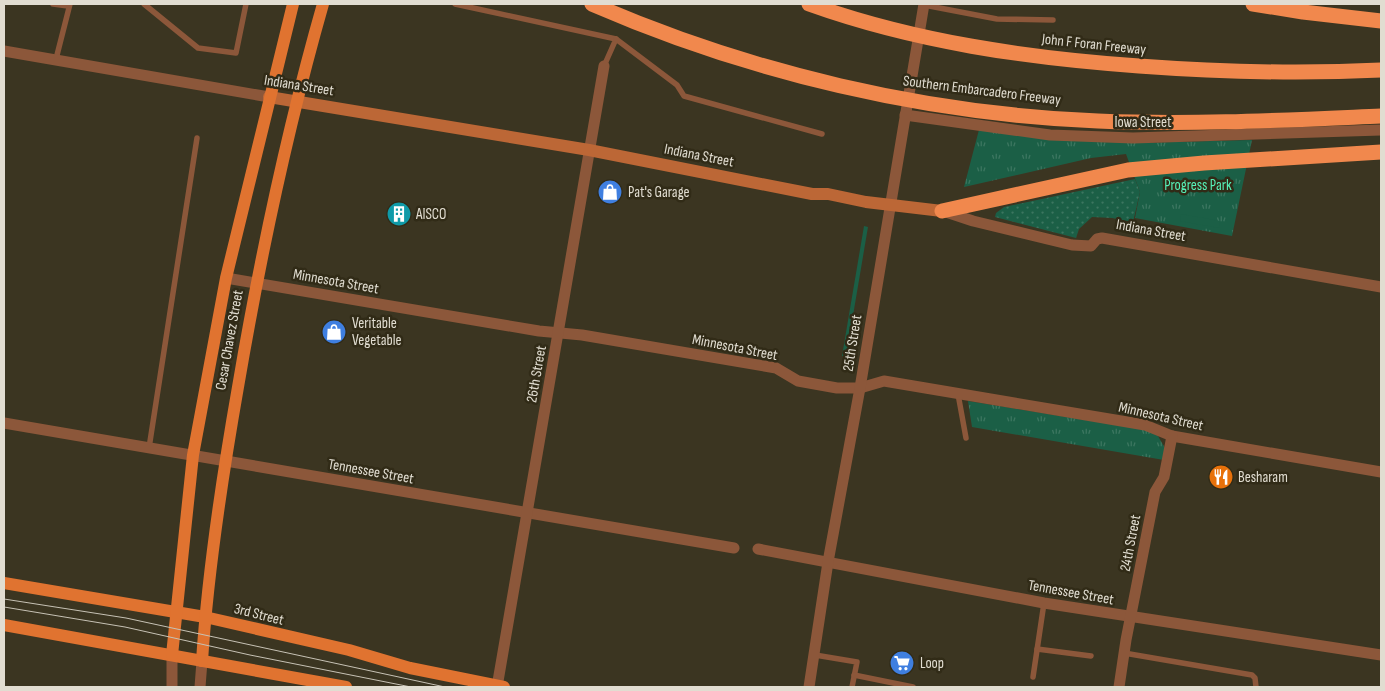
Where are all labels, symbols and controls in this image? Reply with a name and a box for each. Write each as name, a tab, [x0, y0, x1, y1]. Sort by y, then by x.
street label: John F Foran Freeway	[1040, 29, 1147, 59]
street label: Indiana Street	[263, 71, 336, 100]
street label: Southern Embarcadero Freeway	[902, 71, 1062, 110]
street label: Iowa Street	[1114, 113, 1172, 132]
street label: Indiana Street	[662, 139, 736, 172]
park label: Progress Park	[1164, 176, 1232, 195]
shop icon: Pat's Garage	[597, 179, 623, 205]
place label: Pat's Garage	[628, 183, 690, 202]
building icon: AISCO	[386, 201, 412, 227]
place label: AISCO	[415, 205, 446, 224]
street label: Indiana Street	[1115, 215, 1188, 246]
street label: Minnesota Street	[292, 265, 381, 298]
street label: Cesar Chavez Street	[211, 288, 248, 392]
street label: 25th Street	[839, 313, 866, 373]
place label: Veritable Vegetable	[352, 314, 402, 350]
shop icon: Veritable Vegetable	[321, 319, 347, 345]
street label: Minnesota Street	[691, 330, 780, 365]
street label: 26th Street	[522, 344, 551, 404]
street label: Minnesota Street	[1117, 398, 1206, 436]
street label: Tennessee Street	[327, 455, 416, 488]
restaurant icon: Besharam	[1208, 464, 1234, 490]
place label: Besharam	[1238, 468, 1288, 487]
street label: 24th Street	[1116, 513, 1145, 573]
street label: Tennessee Street	[1027, 576, 1116, 609]
street label: 3rd Street	[232, 599, 286, 630]
supermarket icon: Loop	[889, 650, 915, 676]
place label: Loop	[920, 654, 944, 673]

